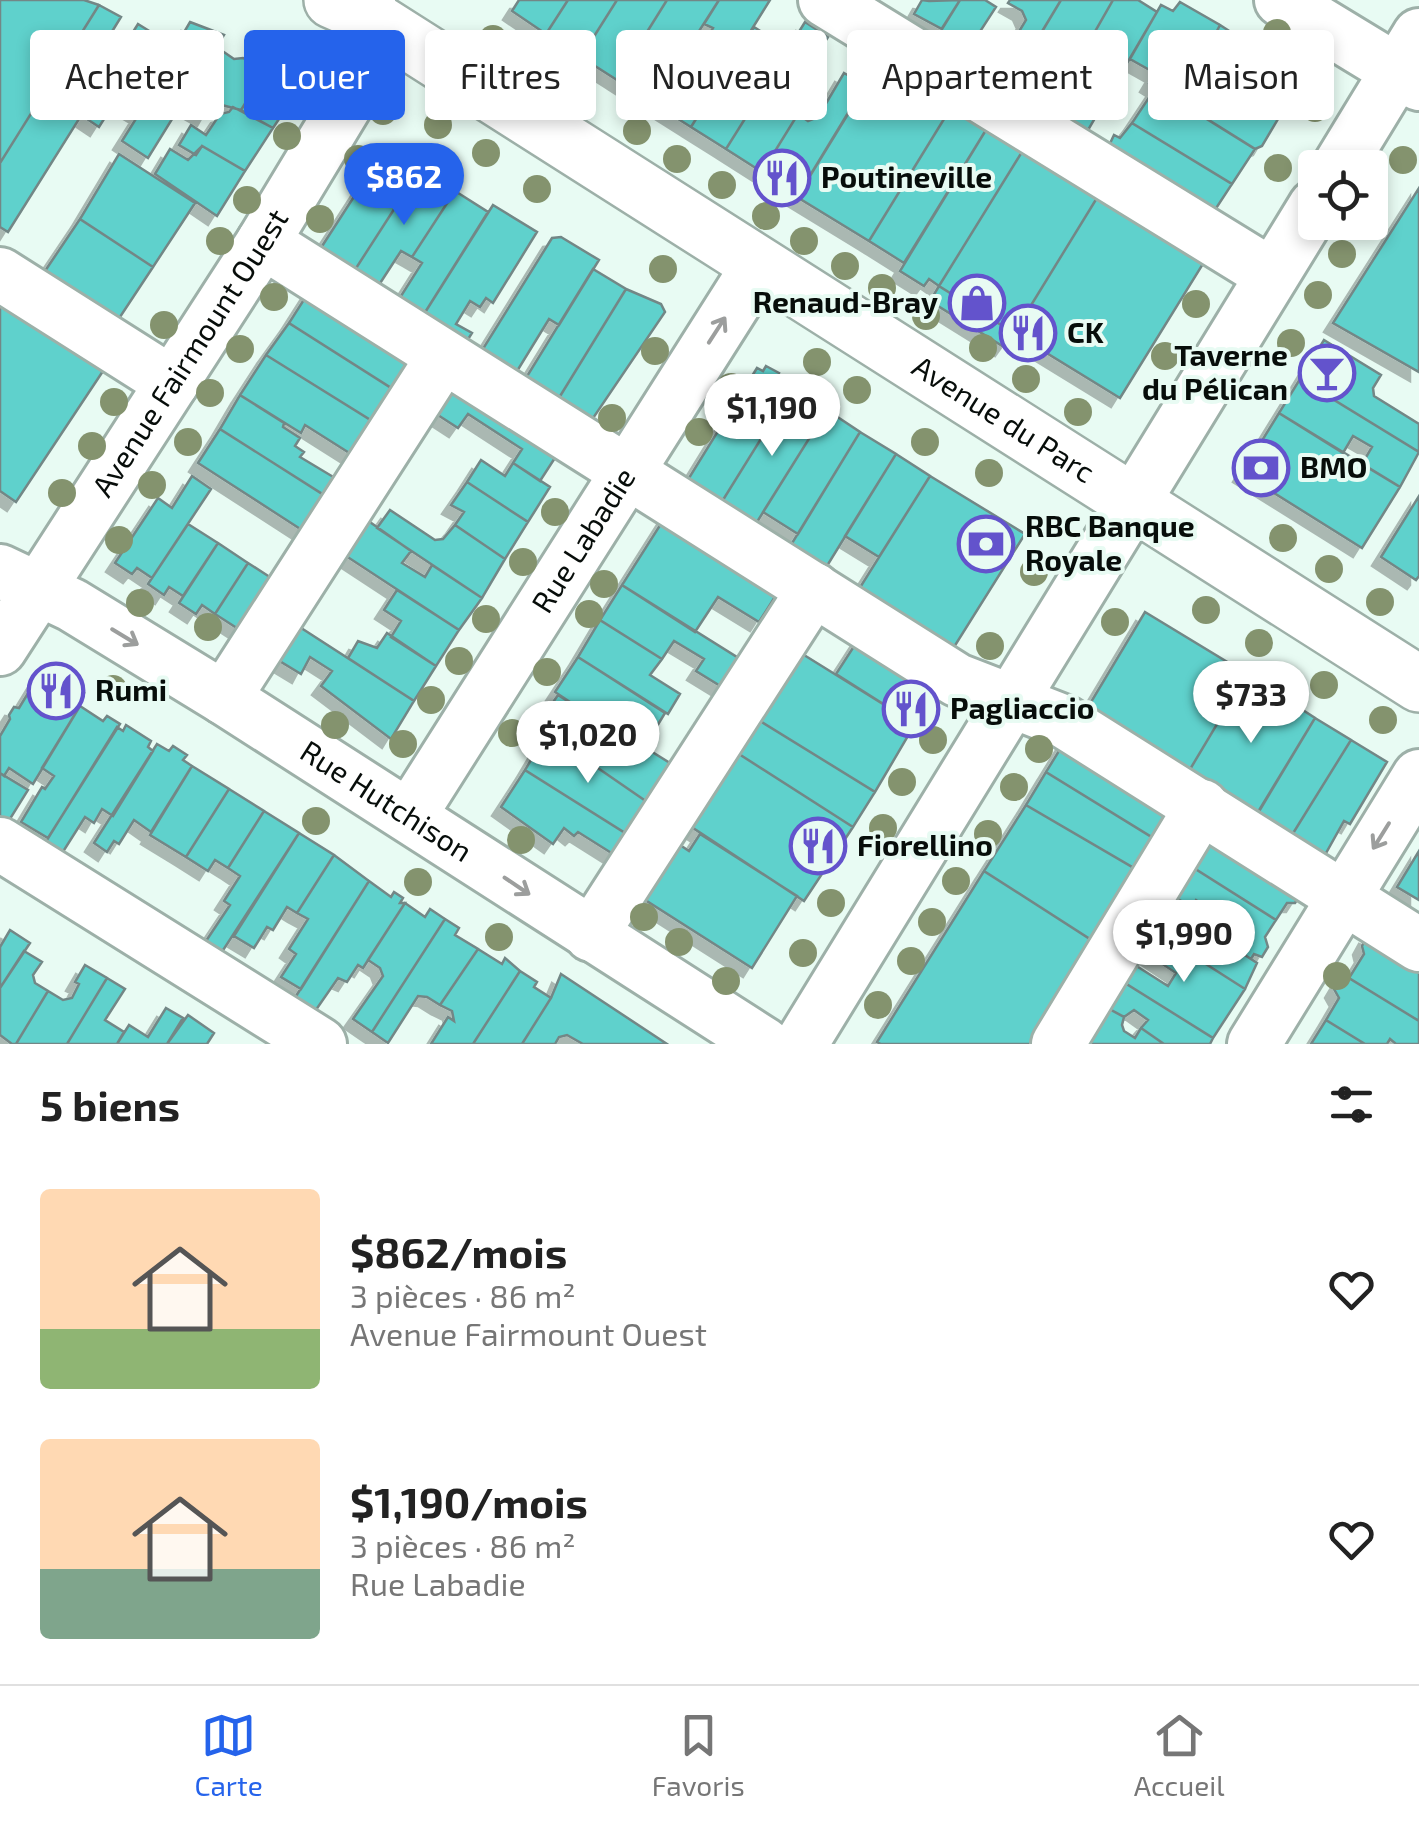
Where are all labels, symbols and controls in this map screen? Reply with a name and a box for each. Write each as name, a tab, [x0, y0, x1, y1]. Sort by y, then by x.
chip: Acheter	[30, 30, 224, 120]
chip: Louer	[244, 30, 405, 120]
chip: Filtres	[425, 30, 596, 120]
chip: Nouveau	[616, 30, 827, 120]
chip: Appartement	[847, 30, 1128, 120]
chip: Maison	[1148, 30, 1334, 120]
pin: $862	[345, 143, 463, 228]
restaurant icon: Poutineville	[752, 148, 812, 208]
map controls	[1298, 150, 1388, 240]
button: locate	[1298, 150, 1388, 240]
text: $862	[366, 156, 442, 194]
place label: Poutineville	[821, 158, 992, 194]
street label: Avenue Fairmount Ouest	[83, 202, 295, 503]
shop icon: Renaud-Bray	[947, 273, 1007, 333]
place label: Renaud-Bray	[753, 283, 938, 320]
restaurant icon: CK	[998, 303, 1058, 363]
place label: CK	[1067, 313, 1104, 349]
one-way arrow	[707, 317, 728, 345]
place label: Taverne du Pélican	[1142, 336, 1288, 406]
bar icon: Taverne du Pélican	[1297, 343, 1357, 403]
street label: Avenue du Parc	[906, 347, 1102, 489]
pin: $1,190	[691, 374, 853, 459]
text: $1,190	[726, 387, 818, 425]
bank icon: BMO	[1231, 438, 1291, 498]
place label: BMO	[1300, 448, 1367, 484]
street label: Rue Labadie	[523, 460, 642, 619]
place label: RBC Banque Royale	[1025, 507, 1195, 578]
bank icon: RBC Banque Royale	[956, 514, 1016, 574]
one-way arrow	[110, 627, 139, 647]
restaurant icon: Rumi	[26, 661, 86, 721]
pin: $733	[1192, 661, 1310, 746]
place label: Rumi	[95, 671, 167, 707]
text: $733	[1215, 674, 1287, 712]
restaurant icon: Pagliaccio	[881, 679, 941, 739]
place label: Pagliaccio	[950, 689, 1094, 725]
pin: $1,020	[507, 701, 669, 786]
text: $1,020	[538, 714, 638, 752]
street label: Rue Hutchison	[295, 732, 479, 868]
restaurant icon: Fiorellino	[788, 816, 848, 876]
one-way arrow	[1371, 821, 1392, 850]
place label: Fiorellino	[857, 826, 993, 862]
one-way arrow	[503, 875, 531, 896]
pin: $1,990	[1103, 900, 1265, 985]
text: $1,990	[1135, 913, 1233, 951]
icon: filters	[1324, 1077, 1379, 1132]
text: 5 biens	[40, 1079, 180, 1129]
text: $862/mois	[350, 1226, 567, 1276]
icon: home	[120, 1229, 240, 1349]
icon: heart	[1324, 1262, 1379, 1317]
text: 3 pièces · 86 m²	[350, 1276, 575, 1314]
text: Avenue Fairmount Ouest	[350, 1314, 707, 1352]
text: $1,190/mois	[350, 1476, 588, 1526]
icon: home	[120, 1479, 240, 1599]
icon: heart	[1324, 1512, 1379, 1567]
text: 3 pièces · 86 m²	[350, 1526, 575, 1564]
text: Rue Labadie	[350, 1564, 526, 1602]
tab: Carte	[195, 1708, 263, 1802]
tab: Favoris	[652, 1708, 745, 1802]
tab: Accueil	[1134, 1708, 1224, 1802]

